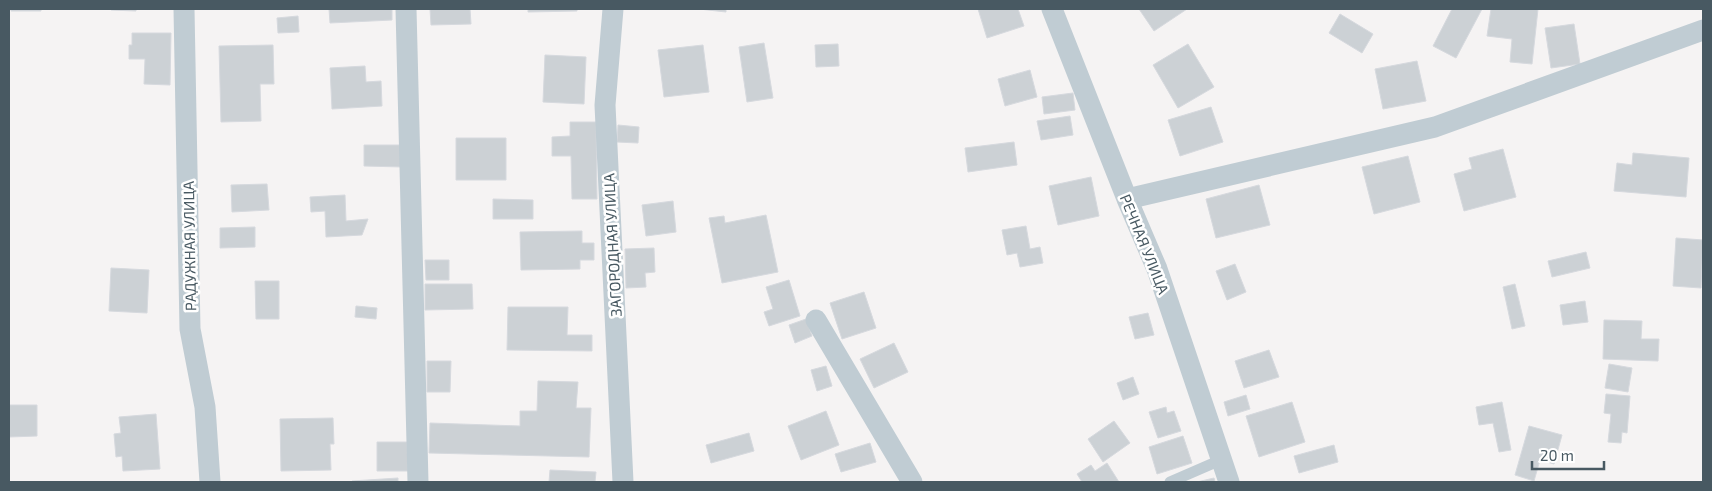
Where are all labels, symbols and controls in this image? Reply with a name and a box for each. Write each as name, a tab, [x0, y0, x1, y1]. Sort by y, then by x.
street label: ЗАГОРОДНАЯ УЛИЦА	[599, 172, 625, 317]
street label: РАДУЖНАЯ УЛИЦА	[179, 180, 199, 311]
street label: РЕЧНАЯ УЛИЦА	[1117, 191, 1173, 297]
scale bar	[1532, 438, 1604, 470]
text: 20 m	[1540, 446, 1574, 464]

